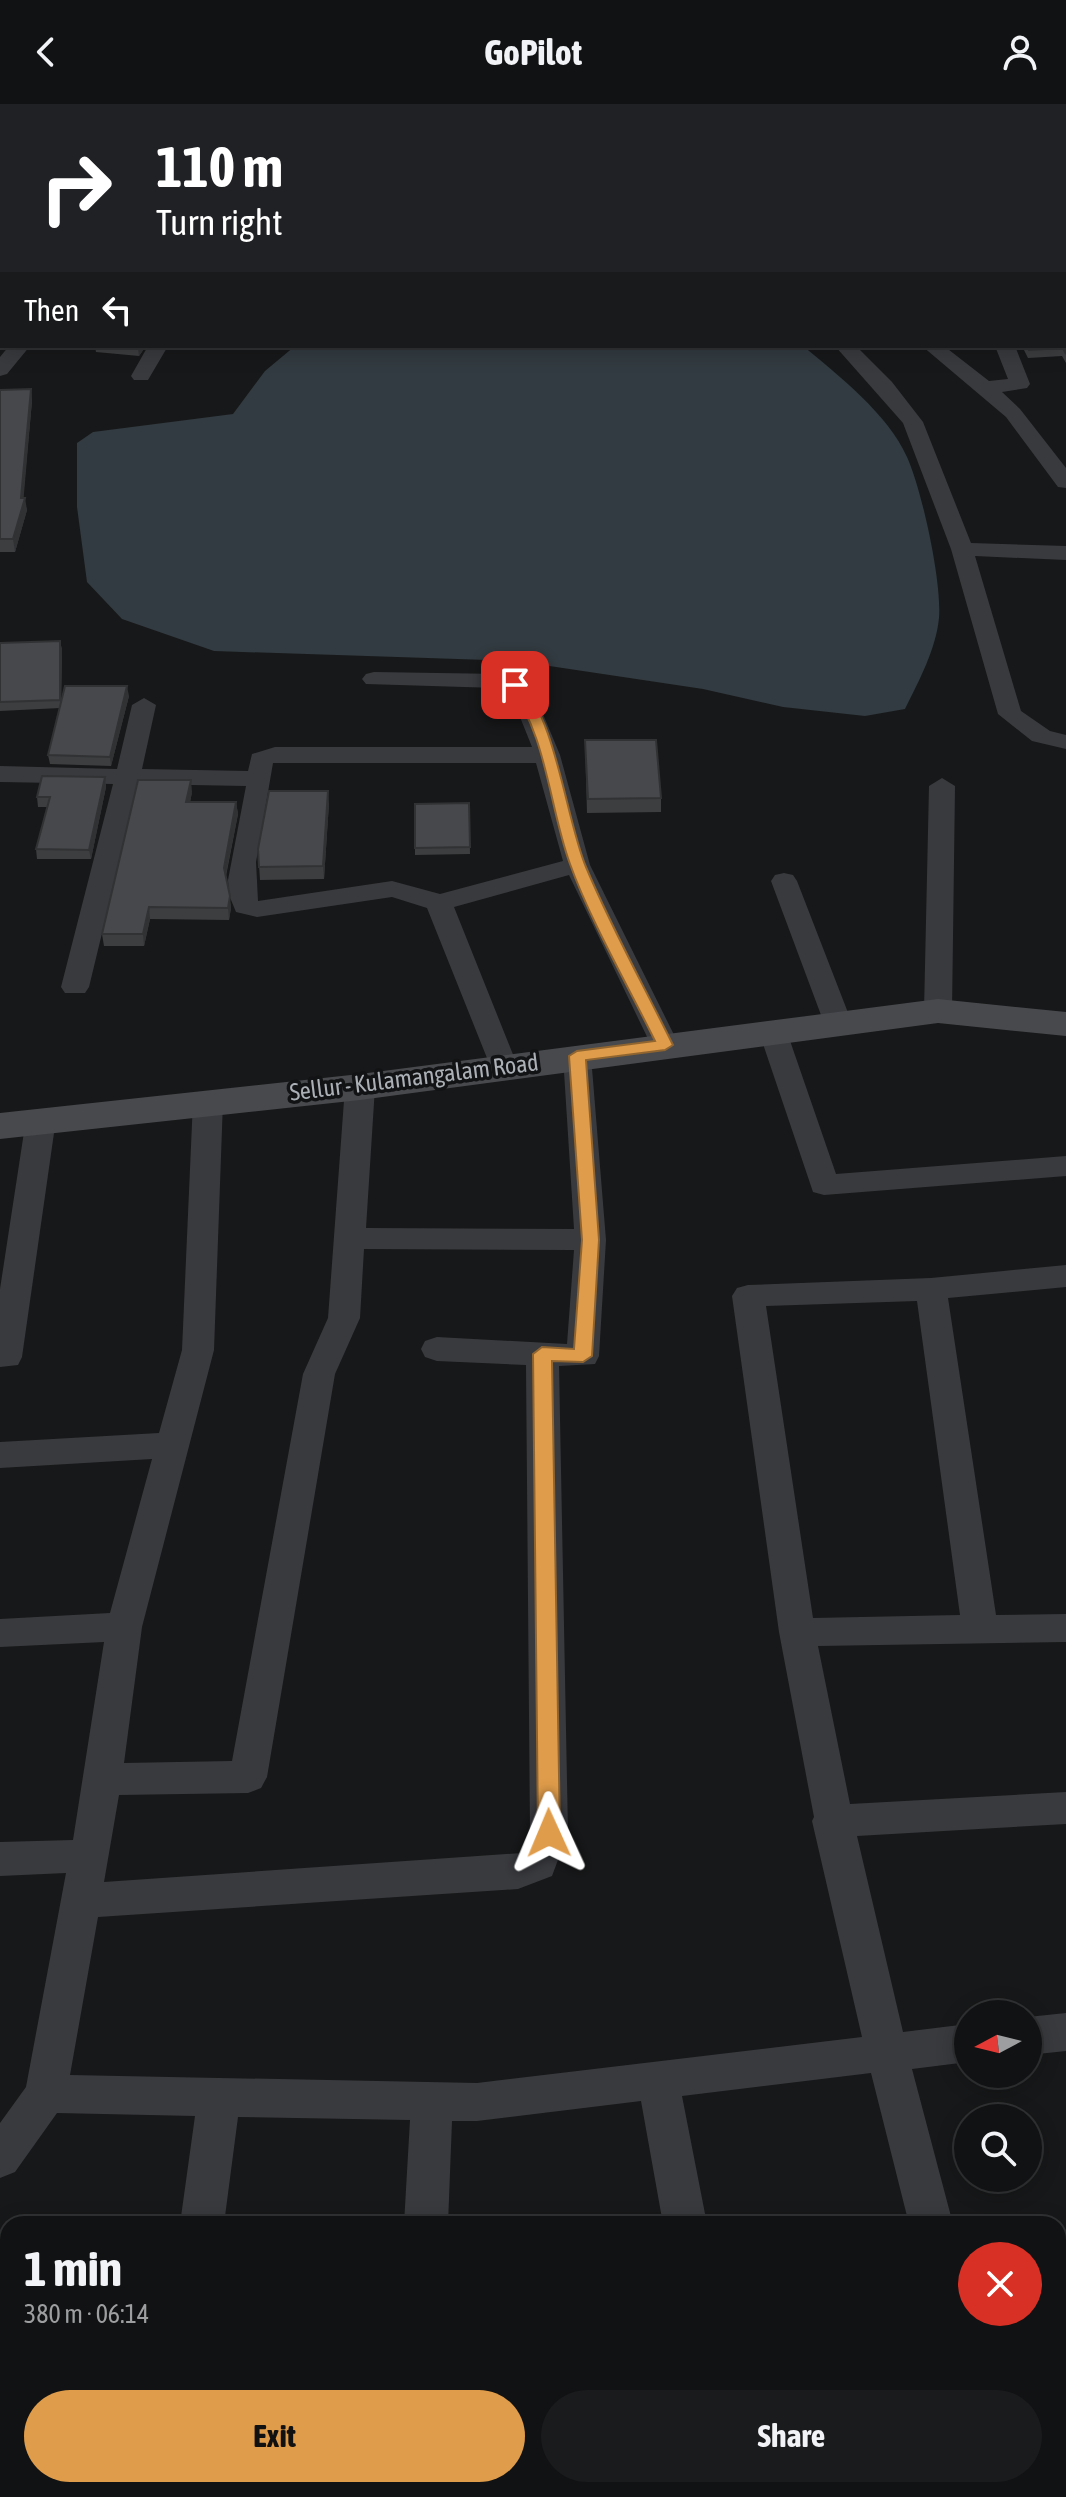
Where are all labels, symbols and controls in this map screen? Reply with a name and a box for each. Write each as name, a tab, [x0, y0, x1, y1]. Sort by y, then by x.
icon: back	[24, 30, 68, 74]
icon: person	[998, 30, 1042, 74]
text: GoPilot	[484, 31, 582, 73]
text: 110 m	[156, 135, 283, 199]
icon: right	[24, 136, 128, 240]
text: Turn right	[156, 201, 283, 243]
icon: left	[95, 288, 139, 332]
text: Then	[24, 293, 79, 327]
pin	[481, 651, 549, 719]
icon: arrive	[493, 663, 537, 707]
street label: Sellur - Kulamangalam Road	[288, 1048, 540, 1106]
position arrow	[507, 1791, 591, 1875]
north arrow	[954, 2000, 1042, 2088]
map controls	[954, 2000, 1042, 2192]
button: search	[954, 2104, 1042, 2192]
text: 1 min	[24, 2241, 122, 2296]
button: close	[958, 2242, 1042, 2326]
text: 380 m · 06:14	[24, 2299, 149, 2329]
button: Exit	[24, 2390, 525, 2482]
button: Share	[541, 2390, 1042, 2482]

